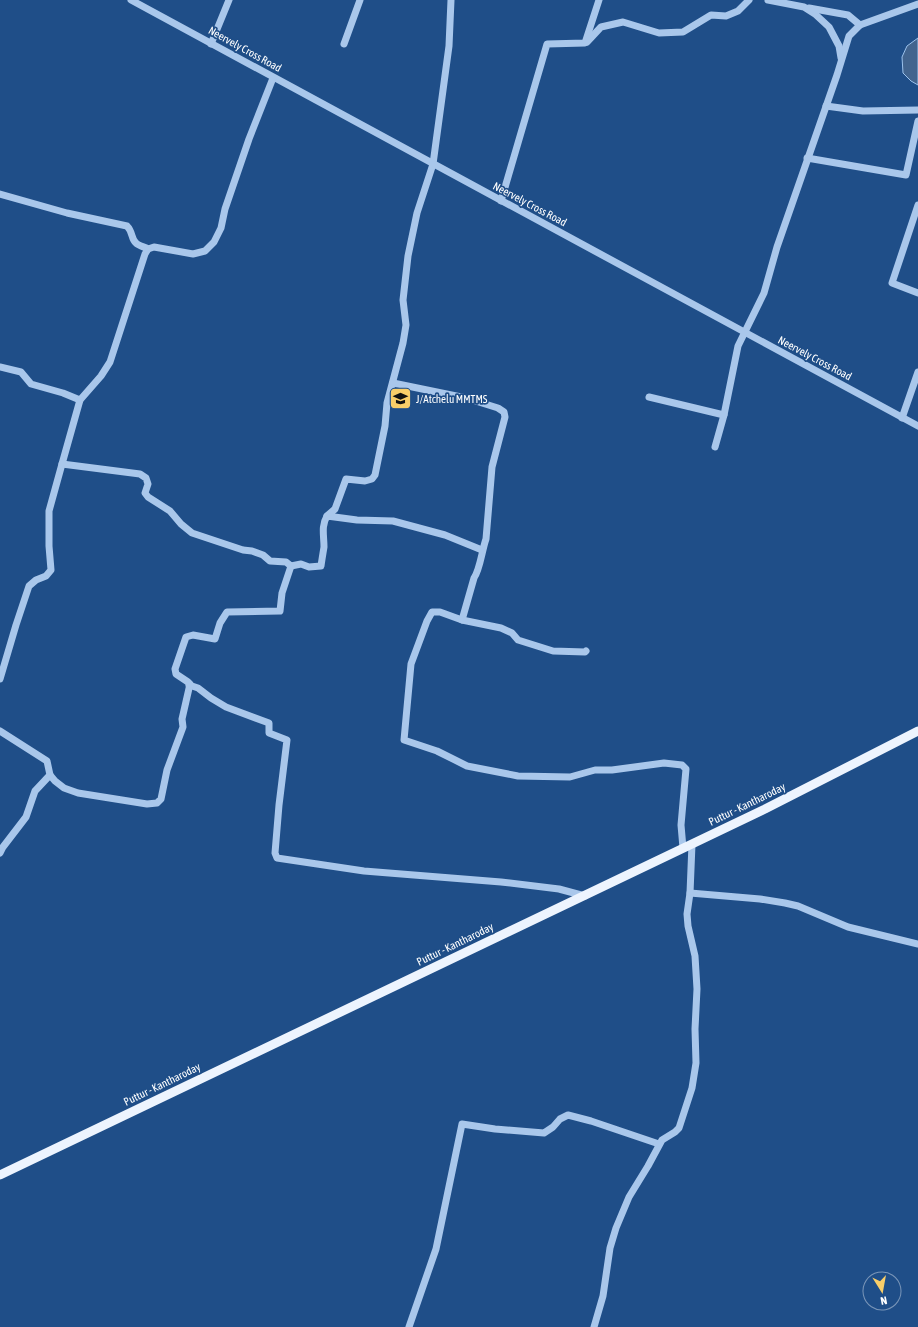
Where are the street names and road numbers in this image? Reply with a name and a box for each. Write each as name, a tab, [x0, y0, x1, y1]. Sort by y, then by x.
street label: Neervely Cross Road	[206, 24, 284, 74]
street label: Neervely Cross Road	[491, 180, 569, 228]
street label: Neervely Cross Road	[776, 334, 854, 382]
street label: Puttur - Kantharoday	[707, 780, 788, 828]
street label: Puttur - Kantharoday	[415, 920, 496, 968]
street label: Puttur - Kantharoday	[122, 1060, 203, 1108]

